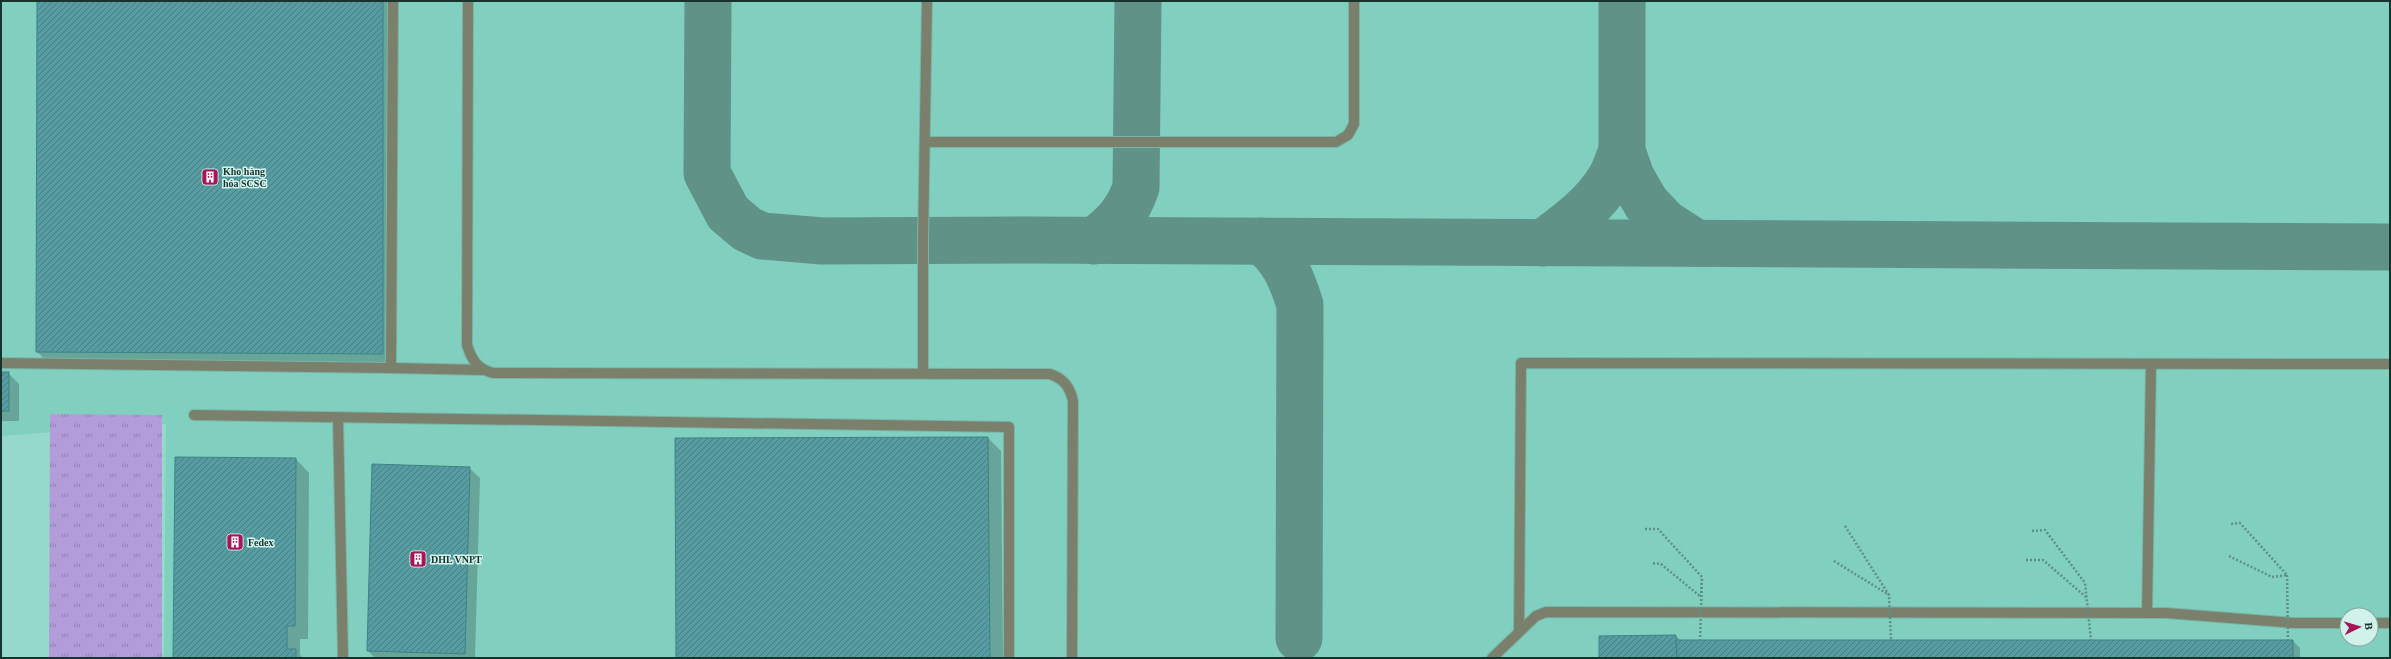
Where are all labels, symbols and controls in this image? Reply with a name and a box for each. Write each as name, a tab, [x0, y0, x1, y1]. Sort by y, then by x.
place label: Kho hàng hóa SCSC	[223, 166, 267, 189]
building icon: Kho hàng hóa SCSC	[200, 167, 220, 187]
building icon: Fedex	[225, 532, 245, 552]
place label: Fedex	[248, 537, 274, 548]
building icon: DHL VNPT	[408, 549, 428, 569]
place label: DHL VNPT	[431, 554, 482, 565]
north arrow	[2339, 607, 2379, 647]
text: B	[2363, 622, 2375, 631]

